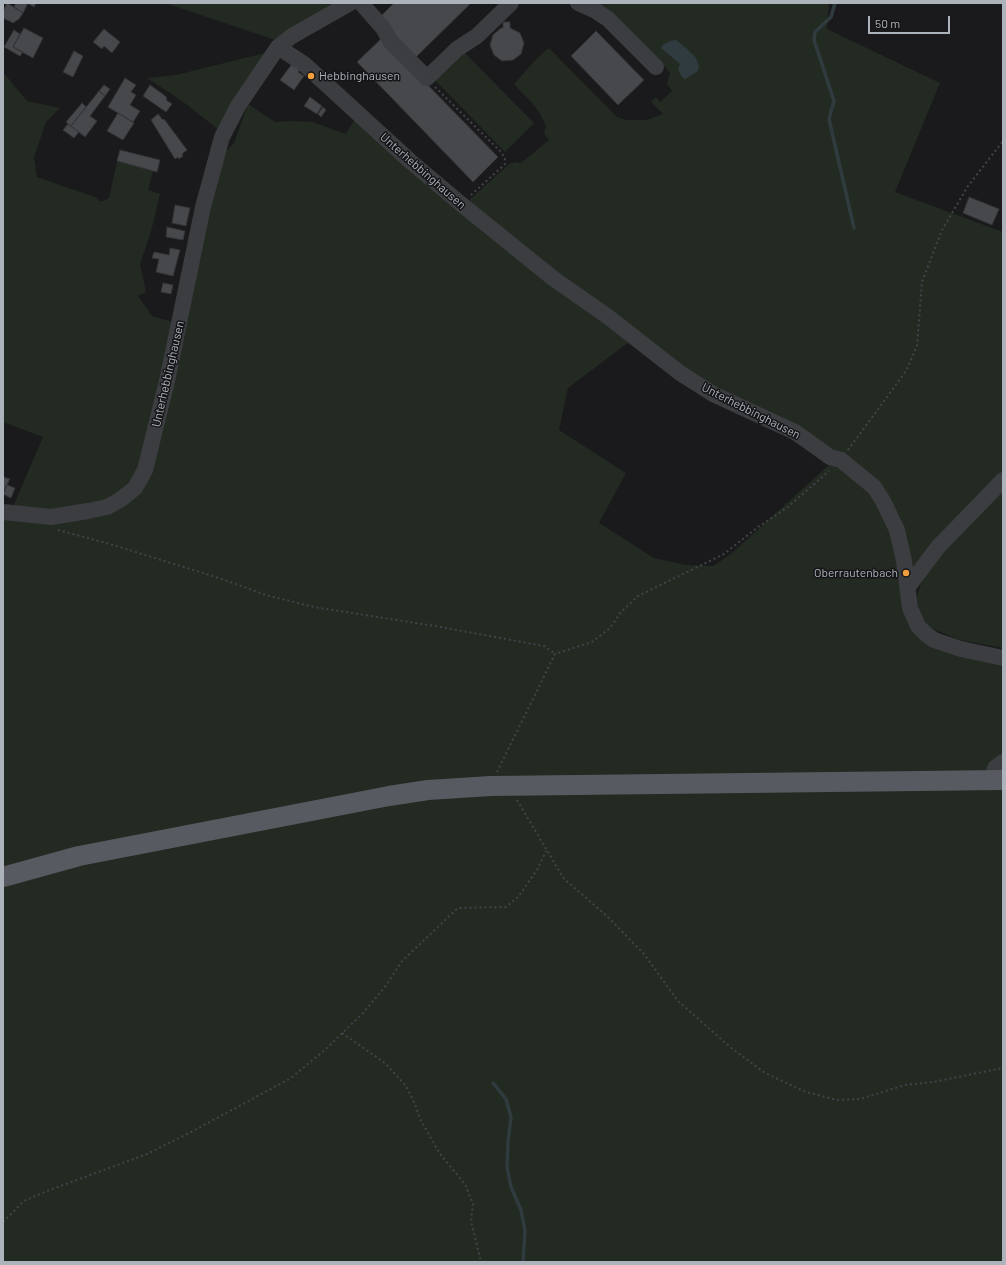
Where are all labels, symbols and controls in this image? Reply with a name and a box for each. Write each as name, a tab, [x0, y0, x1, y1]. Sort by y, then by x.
scale bar	[870, 8, 952, 34]
text: 50 m	[875, 16, 900, 30]
place label: Hebbinghausen	[319, 69, 400, 83]
marker: Hebbinghausen	[306, 71, 316, 81]
street label: Unterhebbinghausen	[377, 130, 469, 212]
street label: Unterhebbinghausen	[149, 319, 187, 429]
street label: Unterhebbinghausen	[699, 380, 803, 442]
place label: Oberrautenbach	[814, 566, 898, 580]
marker: Oberrautenbach	[901, 568, 911, 578]

